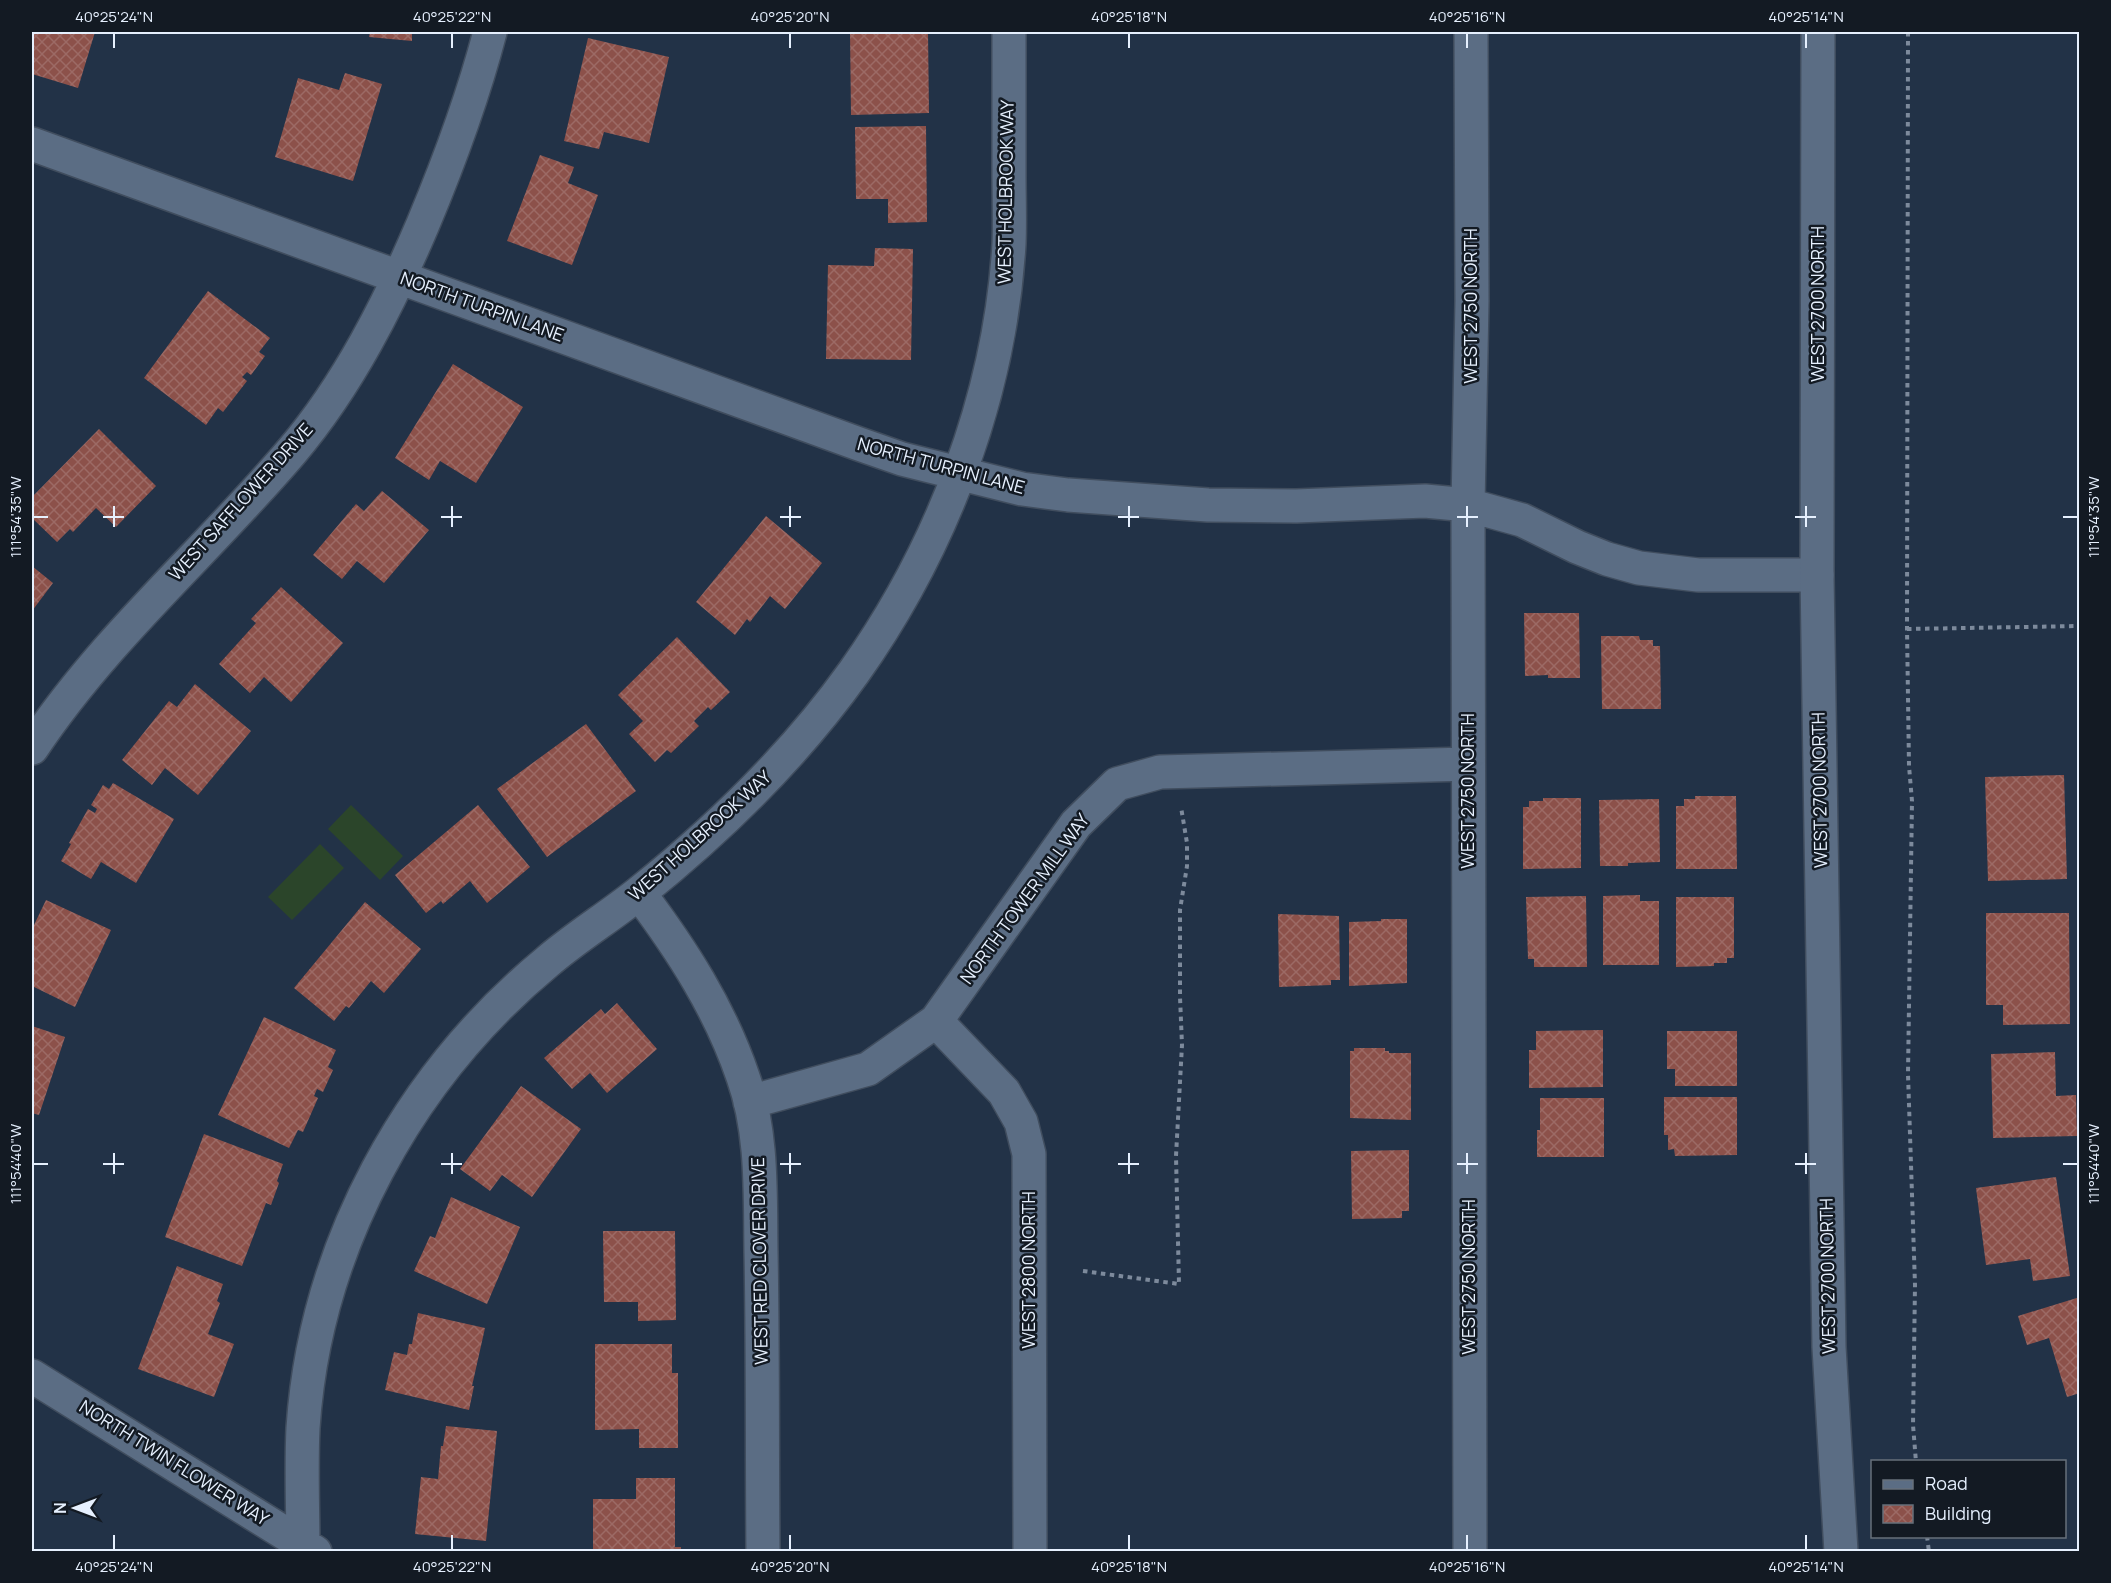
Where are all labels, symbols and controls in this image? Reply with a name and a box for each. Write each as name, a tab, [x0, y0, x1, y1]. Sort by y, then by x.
text: 40°25'24"N	[75, 6, 153, 27]
text: 40°25'22"N	[413, 6, 491, 27]
text: 40°25'20"N	[750, 6, 830, 27]
text: 40°25'18"N	[1091, 6, 1167, 27]
text: 40°25'16"N	[1429, 6, 1505, 27]
text: 40°25'14"N	[1768, 6, 1844, 27]
street label: WEST HOLBROOK WAY	[991, 99, 1019, 284]
street label: WEST 2700 NORTH	[1805, 226, 1829, 382]
street label: WEST 2750 NORTH	[1458, 228, 1482, 384]
street label: NORTH TURPIN LANE	[397, 265, 567, 347]
street label: WEST SAFFLOWER DRIVE	[163, 417, 318, 585]
street label: NORTH TURPIN LANE	[855, 431, 1028, 499]
text: 111°54'35"W	[5, 476, 26, 558]
text: 111°54'35"W	[2083, 476, 2104, 558]
street label: WEST 2700 NORTH	[1806, 712, 1832, 868]
street label: WEST 2750 NORTH	[1455, 713, 1479, 869]
street label: WEST HOLBROOK WAY	[623, 764, 777, 906]
street label: NORTH TOWER MILL WAY	[954, 808, 1095, 988]
text: 111°54'40"W	[5, 1124, 26, 1204]
text: 111°54'40"W	[2083, 1124, 2104, 1204]
street label: WEST RED CLOVER DRIVE	[745, 1157, 773, 1365]
street label: WEST 2800 NORTH	[1016, 1191, 1040, 1349]
street label: WEST 2700 NORTH	[1814, 1198, 1840, 1354]
street label: WEST 2750 NORTH	[1456, 1199, 1480, 1355]
street label: NORTH TWIN FLOWER WAY	[75, 1394, 275, 1531]
legend	[1871, 1460, 2066, 1538]
text: Road	[1925, 1471, 1968, 1495]
north arrow	[45, 1478, 105, 1538]
text: Building	[1925, 1501, 1991, 1525]
text: N	[49, 1502, 71, 1514]
text: 40°25'24"N	[75, 1556, 153, 1577]
text: 40°25'22"N	[413, 1556, 491, 1577]
text: 40°25'20"N	[750, 1556, 830, 1577]
text: 40°25'18"N	[1091, 1556, 1167, 1577]
text: 40°25'16"N	[1429, 1556, 1505, 1577]
text: 40°25'14"N	[1768, 1556, 1844, 1577]

